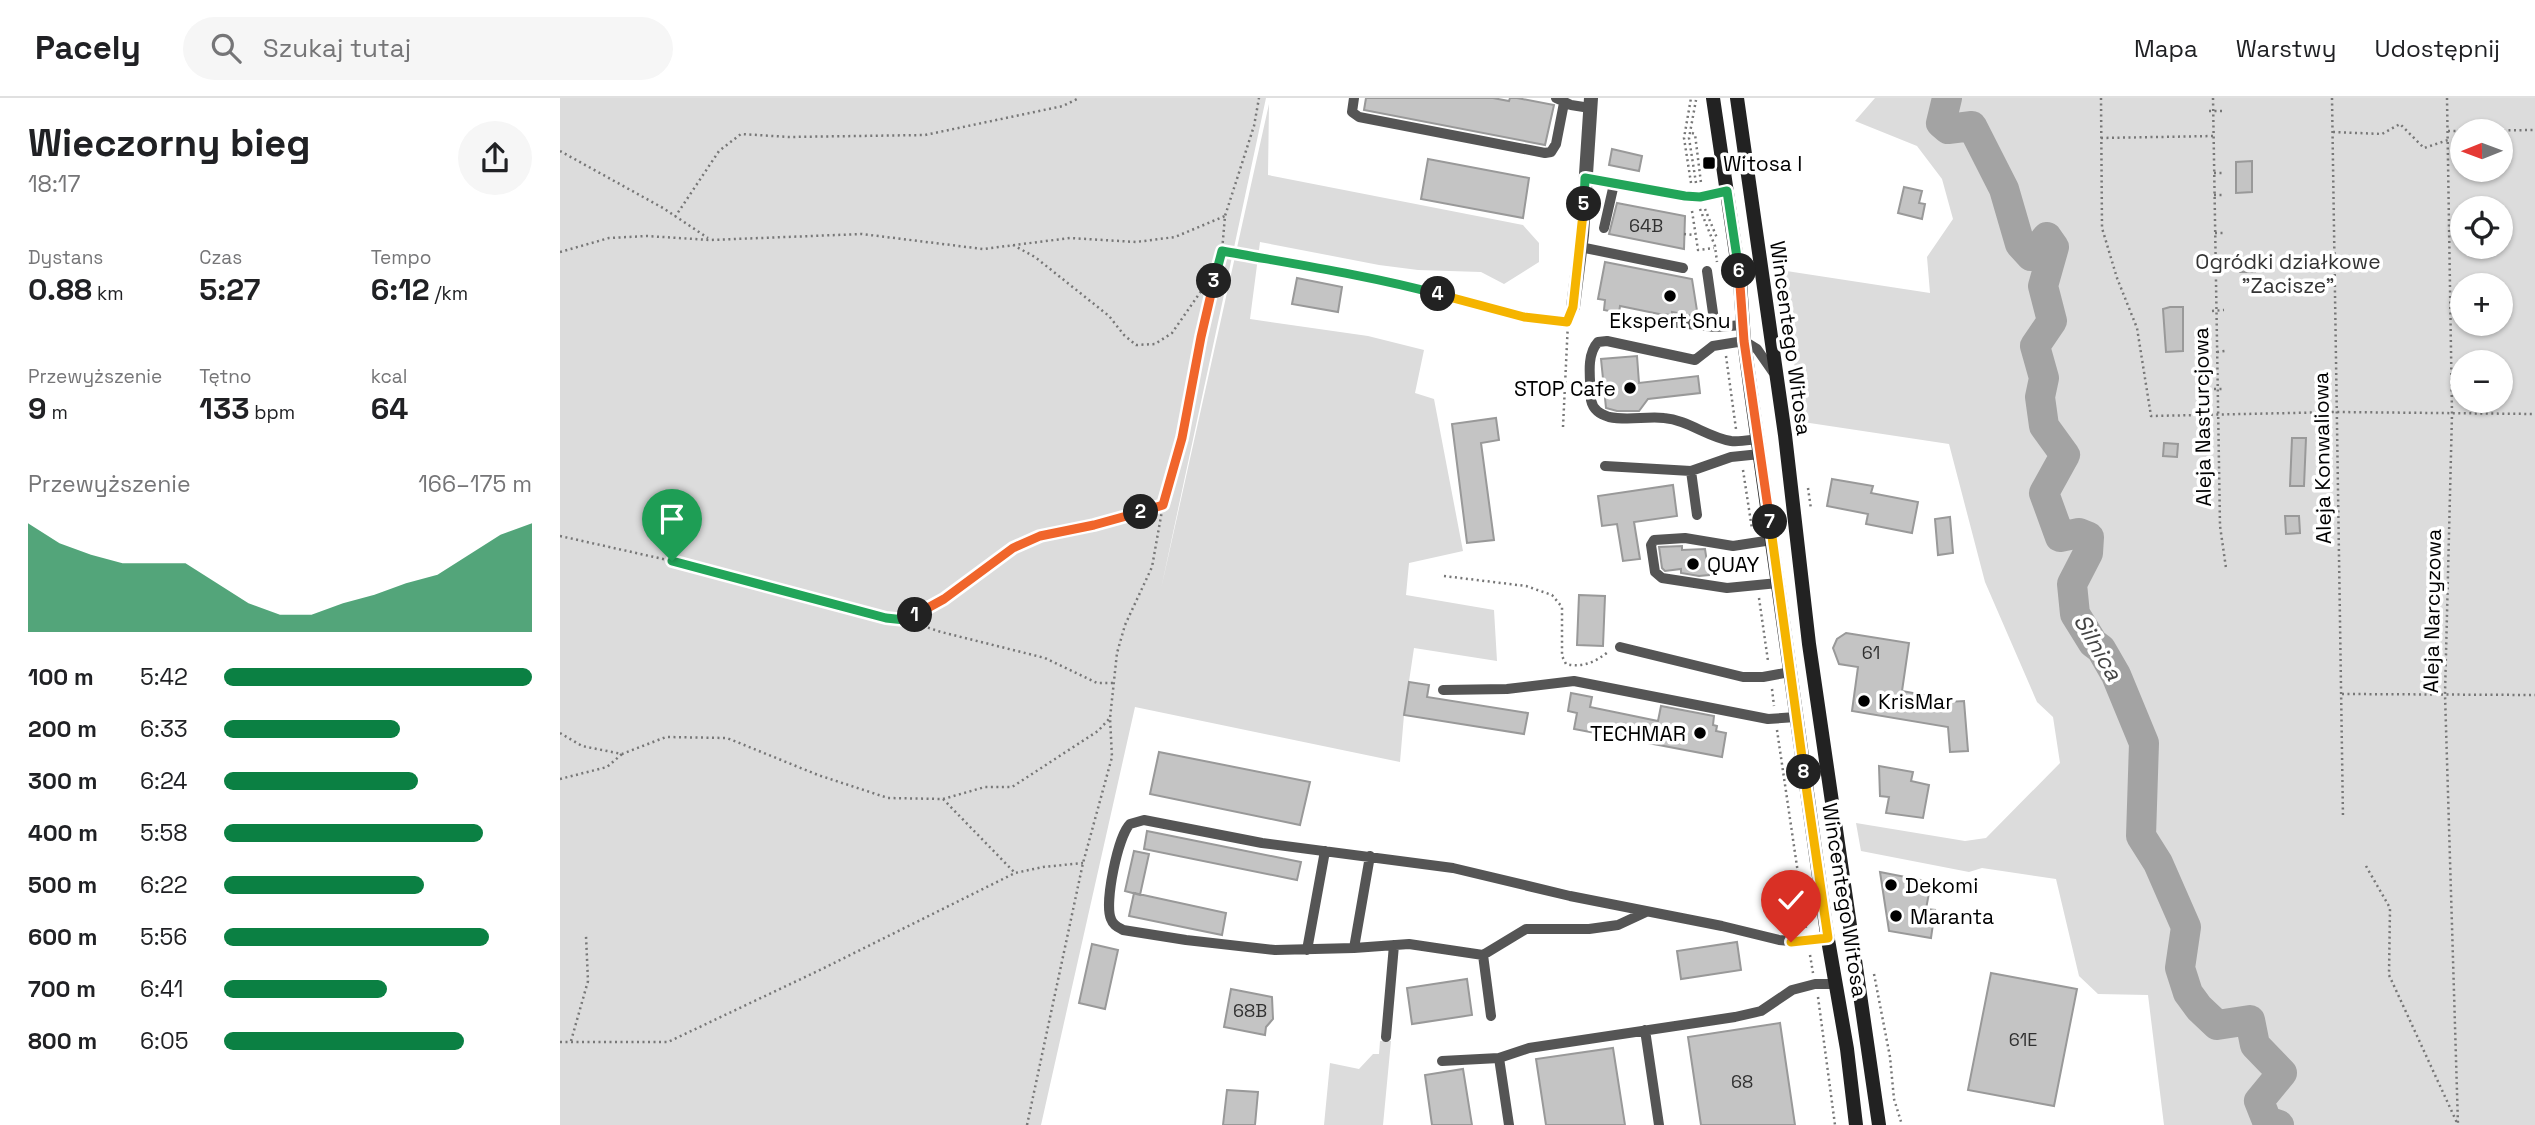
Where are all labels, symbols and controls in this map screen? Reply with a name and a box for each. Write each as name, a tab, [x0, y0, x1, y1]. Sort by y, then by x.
search box	[183, 17, 673, 80]
text: Pacely	[35, 27, 141, 69]
icon: search	[207, 29, 245, 67]
text: Szukaj tutaj	[263, 31, 411, 65]
text: Mapa	[2134, 33, 2198, 64]
text: Warstwy	[2236, 33, 2337, 64]
text: Udostępnij	[2375, 33, 2500, 64]
text: Wieczorny bieg	[28, 119, 311, 167]
north arrow	[2450, 119, 2513, 182]
map controls	[2450, 119, 2513, 413]
button: share	[458, 121, 532, 195]
place label: Witosa I	[1723, 150, 1802, 177]
marker: Witosa I	[1701, 155, 1717, 171]
text: 18:17	[28, 169, 80, 199]
pin: 5	[1566, 186, 1602, 222]
text: 5	[1578, 191, 1589, 216]
button: locate	[2450, 196, 2513, 259]
house number: 64B	[1629, 214, 1663, 237]
street label: Wincentego Witosa	[1764, 239, 1818, 437]
text: Dystans	[28, 245, 103, 270]
text: Czas	[199, 245, 242, 270]
text: Tempo	[371, 245, 432, 270]
park label: Ogródki działkowe "Zacisze"	[2195, 248, 2381, 299]
pin: 6	[1722, 254, 1756, 288]
text: 6	[1733, 258, 1744, 283]
pin: 3	[1196, 264, 1232, 298]
text: 3	[1208, 268, 1219, 293]
text: 0.88	[28, 270, 92, 309]
text: 5:27	[199, 270, 260, 309]
text: 6:12	[371, 270, 430, 309]
button: +	[2450, 273, 2513, 336]
pin: 4	[1420, 276, 1456, 312]
text: km	[92, 281, 123, 306]
text: /km	[430, 281, 468, 306]
text: 4	[1431, 281, 1444, 306]
marker: Ekspert Snu	[1662, 288, 1678, 304]
place label: Ekspert Snu	[1609, 307, 1731, 334]
street label: Aleja Nasturcjowa	[2187, 327, 2217, 507]
button: −	[2450, 350, 2513, 413]
text: Przewyższenie	[28, 364, 162, 389]
text: Tętno	[199, 364, 252, 389]
text: kcal	[371, 364, 407, 389]
street label: Aleja Konwaliowa	[2307, 372, 2337, 544]
place label: STOP Cafe	[1514, 375, 1616, 402]
marker: STOP Cafe	[1622, 380, 1638, 396]
text: 9	[28, 389, 47, 428]
text: 133	[199, 389, 249, 428]
text: 64	[371, 389, 408, 428]
text: m	[47, 400, 68, 425]
text: bpm	[249, 400, 295, 425]
text: Przewyższenie	[28, 469, 191, 499]
text: 166–175 m	[418, 469, 532, 499]
pin	[642, 489, 702, 561]
pin: 2	[1124, 494, 1158, 530]
text: 2	[1135, 499, 1146, 524]
icon: arrive	[653, 500, 691, 538]
pin: 7	[1752, 504, 1788, 540]
text: 7	[1764, 509, 1775, 534]
street label: Aleja Narcyzowa	[2417, 529, 2447, 693]
place label: QUAY	[1707, 551, 1759, 578]
marker: QUAY	[1685, 556, 1701, 572]
pin: 1	[898, 598, 932, 632]
text: 1	[910, 602, 919, 627]
water label: Silnica	[2067, 608, 2129, 686]
house number: 61	[1862, 641, 1880, 664]
text: 100 m	[28, 662, 94, 692]
text: 5:42	[140, 662, 188, 692]
place label: KrisMar	[1878, 688, 1953, 715]
marker: KrisMar	[1856, 693, 1872, 709]
text: 200 m	[28, 714, 97, 744]
text: 6:33	[140, 714, 188, 744]
place label: TECHMAR	[1590, 720, 1686, 747]
marker: TECHMAR	[1692, 725, 1708, 741]
pin: 8	[1786, 754, 1822, 790]
text: 8	[1798, 759, 1809, 784]
text: 300 m	[28, 766, 97, 796]
text: 6:24	[140, 766, 187, 796]
street label: Wincentego Witosa	[1816, 801, 1874, 999]
text: 400 m	[28, 818, 98, 848]
text: 5:58	[140, 818, 188, 848]
text: 500 m	[28, 870, 97, 900]
text: 6:22	[140, 870, 188, 900]
pin	[1761, 870, 1821, 942]
place label: Dekomi	[1905, 872, 1978, 899]
marker: Dekomi	[1883, 877, 1899, 893]
icon: check	[1772, 881, 1810, 919]
place label: Maranta	[1910, 903, 1994, 930]
marker: Maranta	[1888, 908, 1904, 924]
text: 600 m	[28, 922, 98, 952]
text: 5:56	[140, 922, 187, 952]
text: 700 m	[28, 974, 96, 1004]
text: 6:41	[140, 974, 183, 1004]
house number: 68B	[1233, 999, 1267, 1022]
text: 800 m	[28, 1026, 97, 1056]
text: 6:05	[140, 1026, 188, 1056]
house number: 61E	[2009, 1028, 2037, 1051]
house number: 68	[1731, 1070, 1753, 1093]

